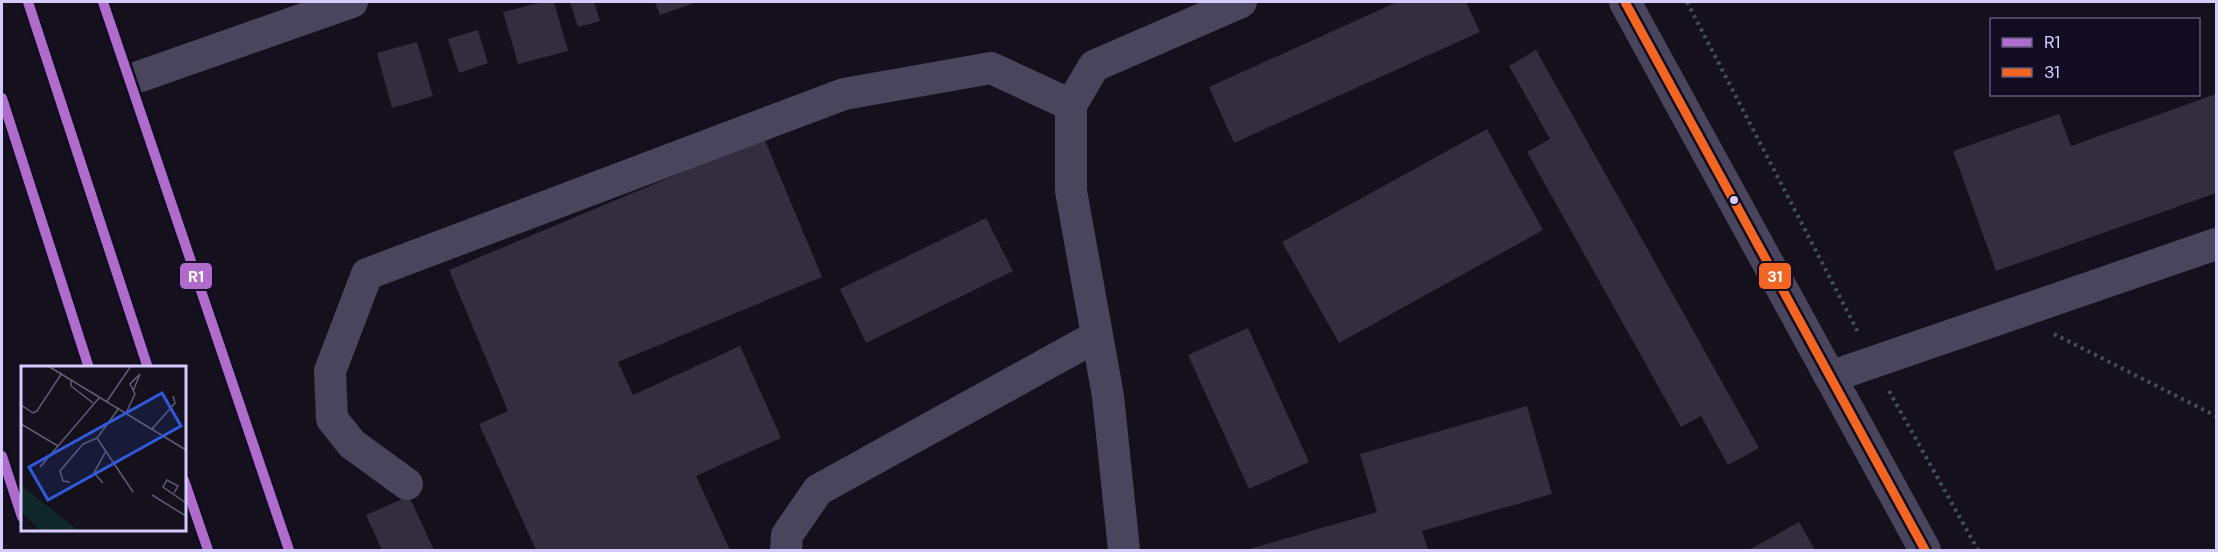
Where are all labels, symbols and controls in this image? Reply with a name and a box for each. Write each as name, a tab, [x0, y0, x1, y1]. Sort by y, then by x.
legend	[1990, 18, 2200, 96]
text: R1	[2044, 30, 2060, 54]
text: 31	[2044, 60, 2060, 84]
unlabelled marker	[1728, 194, 1740, 206]
line badge: R1	[179, 262, 213, 290]
line badge: 31	[1758, 262, 1792, 290]
text: R1	[188, 266, 204, 287]
text: 31	[1767, 266, 1783, 287]
inset map	[21, 366, 186, 531]

